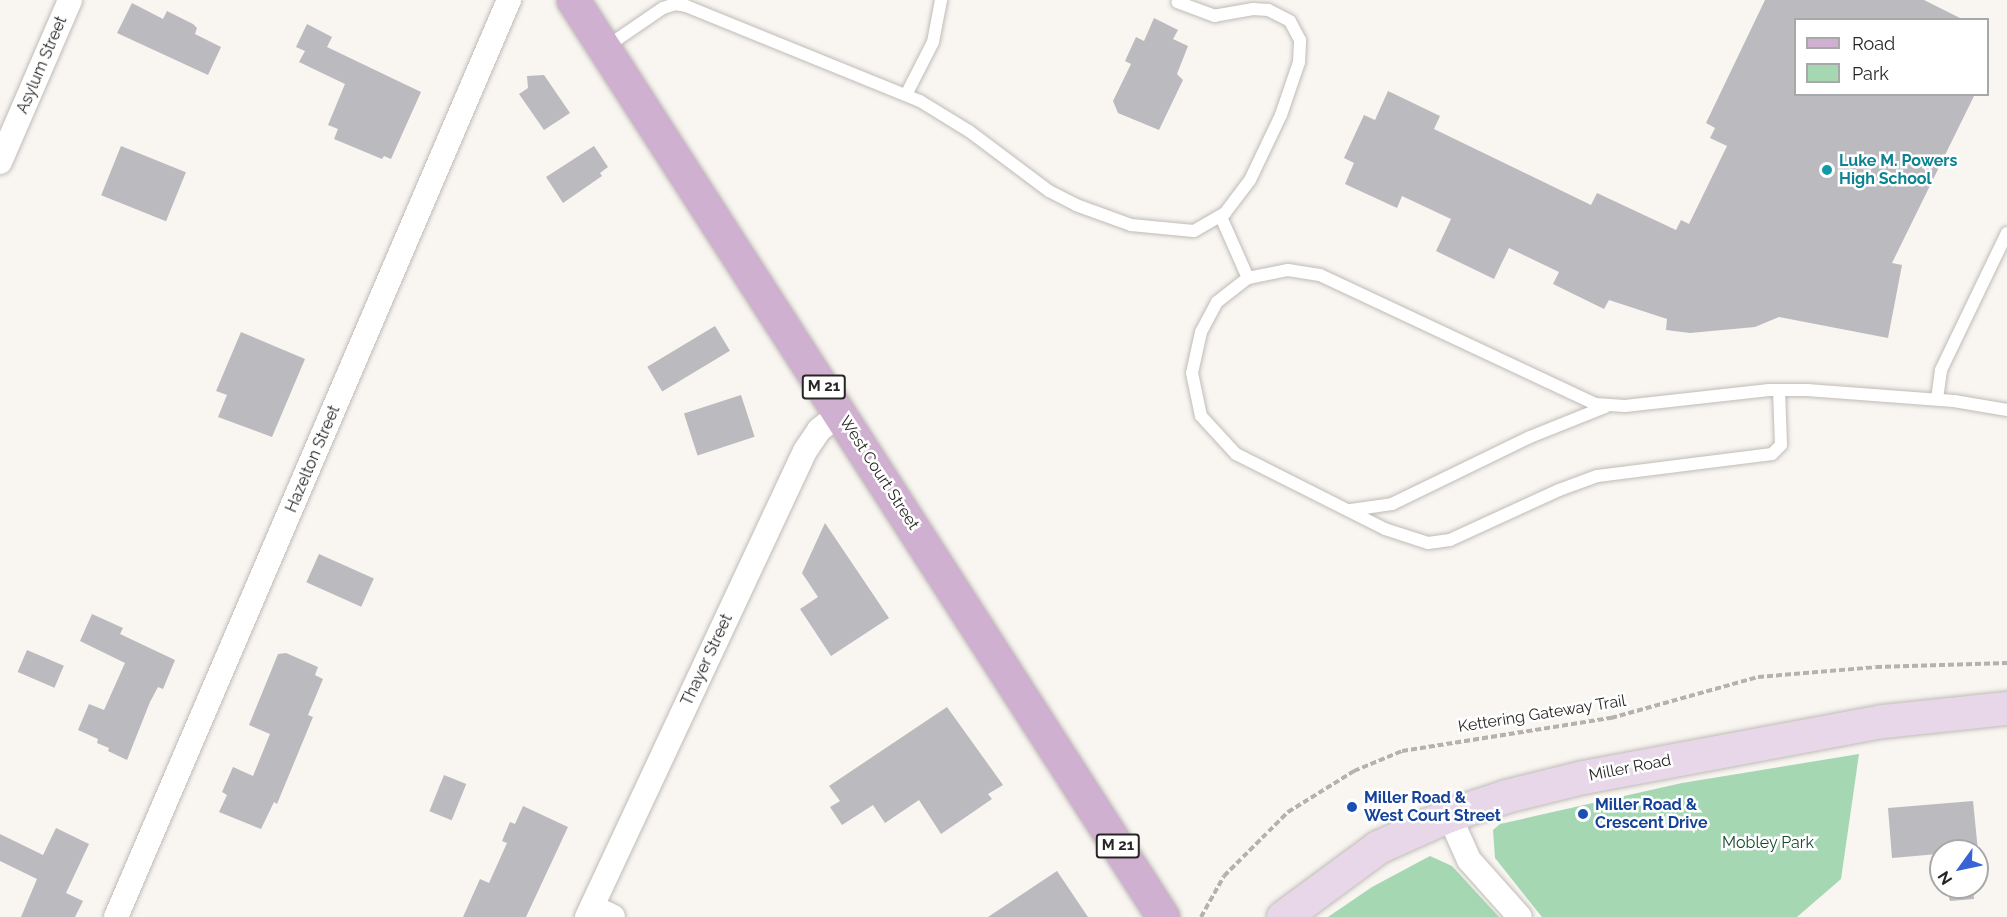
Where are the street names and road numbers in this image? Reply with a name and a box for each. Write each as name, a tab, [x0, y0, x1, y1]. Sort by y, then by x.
street label: Asylum Street	[13, 13, 71, 117]
road number: M 21	[802, 375, 846, 399]
street label: Hazelton Street	[282, 403, 344, 515]
street label: West Court Street	[835, 413, 923, 533]
street label: Thayer Street	[677, 611, 737, 709]
street label: Kettering Gateway Trail	[1456, 691, 1628, 737]
street label: Miller Road	[1587, 751, 1673, 785]
road number: M 21	[1096, 834, 1140, 858]

